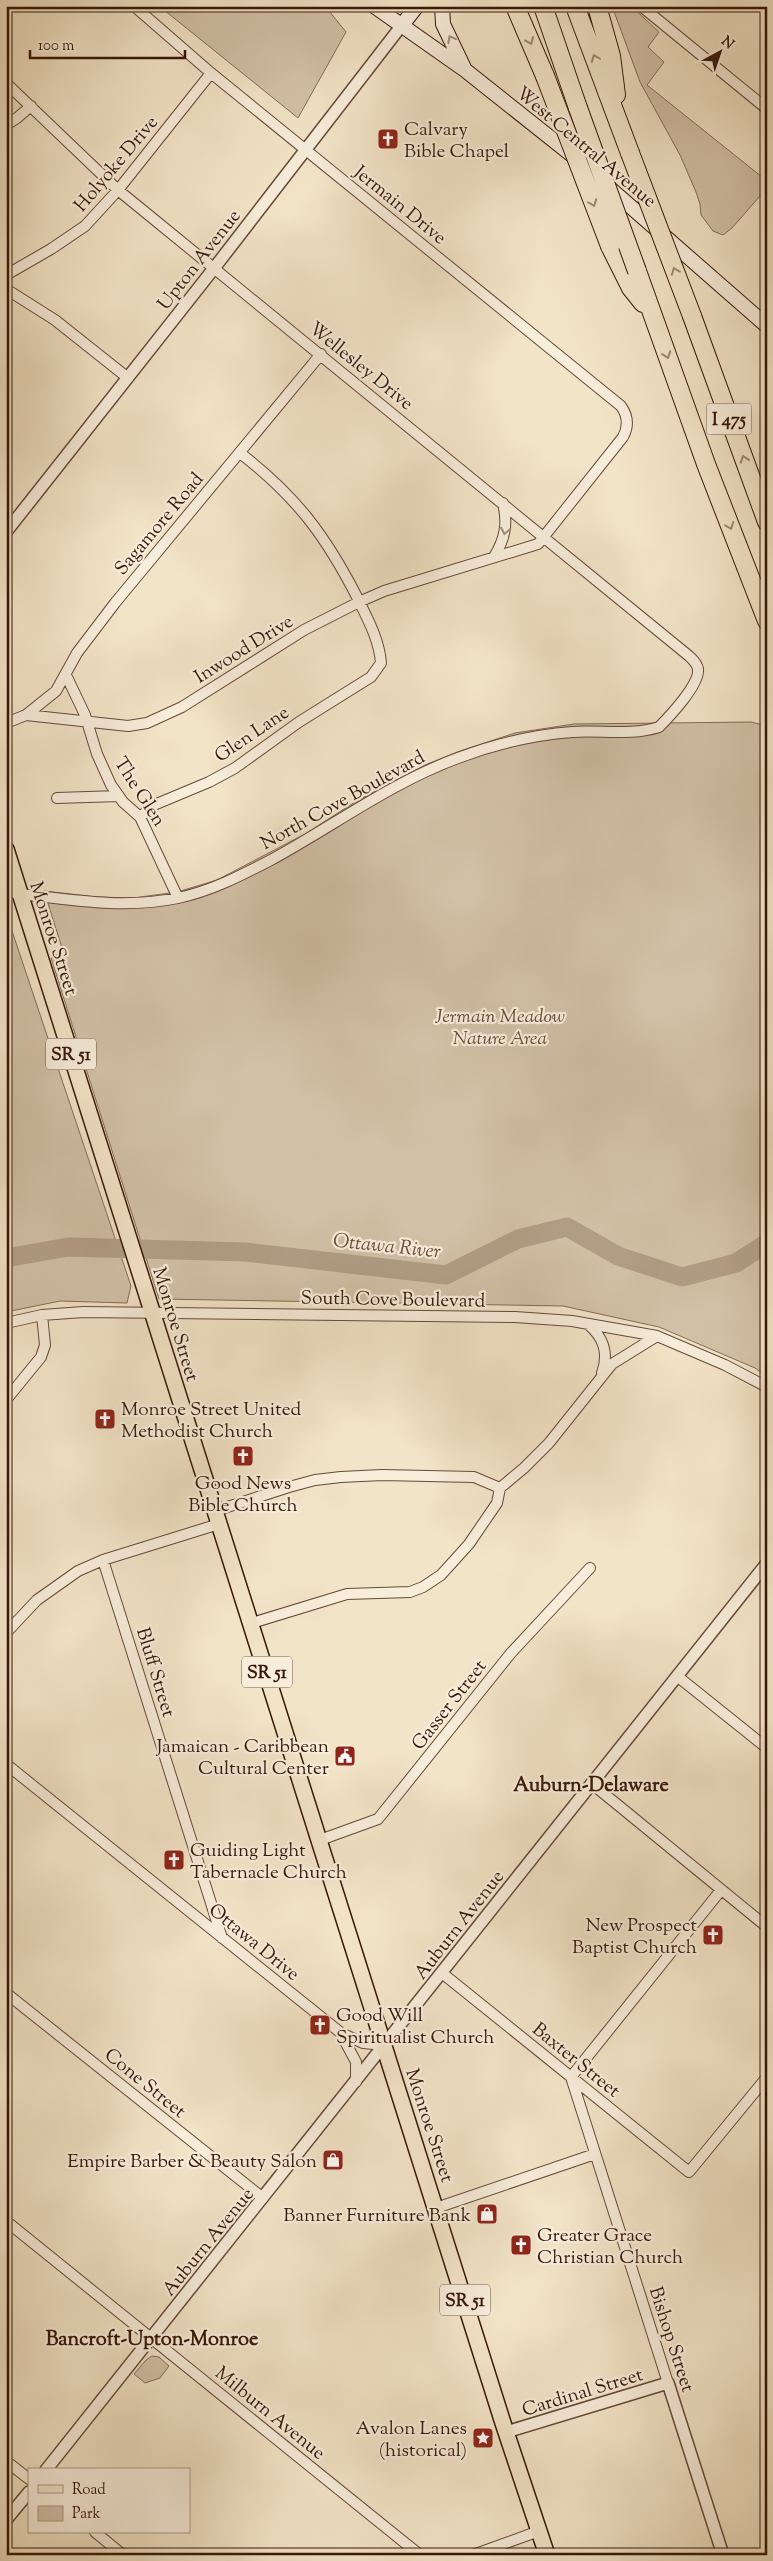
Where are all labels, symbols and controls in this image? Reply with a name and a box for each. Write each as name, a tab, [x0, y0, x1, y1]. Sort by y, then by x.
scale bar	[30, 28, 185, 60]
north arrow	[696, 28, 746, 78]
text: N	[716, 32, 738, 55]
one-way arrow	[447, 35, 457, 44]
text: 100 m	[38, 36, 75, 57]
one-way arrow	[524, 36, 535, 45]
one-way arrow	[590, 54, 601, 63]
street label: West Central Avenue	[509, 81, 662, 215]
street label: Holyoke Drive	[69, 110, 165, 219]
place label: Calvary Bible Chapel	[404, 117, 509, 166]
church icon: Calvary Bible Chapel	[376, 127, 400, 151]
street label: Jermain Drive	[346, 159, 452, 252]
one-way arrow	[587, 198, 597, 207]
street label: Upton Avenue	[152, 204, 248, 317]
one-way arrow	[671, 267, 681, 275]
street label: Wellesley Drive	[302, 316, 419, 418]
one-way arrow	[661, 350, 671, 359]
road number: I 475	[706, 404, 752, 434]
one-way arrow	[740, 456, 750, 464]
street label: Sagamore Road	[109, 467, 211, 582]
one-way arrow	[724, 521, 734, 530]
one-way arrow	[500, 527, 510, 536]
street label: Inwood Drive	[190, 609, 299, 691]
street label: Glen Lane	[210, 700, 295, 770]
street label: North Cove Boulevard	[256, 745, 431, 858]
street label: The Glen	[106, 752, 171, 832]
street label: Monroe Street	[22, 878, 84, 1000]
park label: Jermain Meadow Nature Area	[434, 1004, 565, 1053]
road number: SR 51	[46, 1038, 96, 1070]
water label: Ottawa River	[332, 1227, 442, 1268]
street label: Monroe Street	[144, 1264, 205, 1386]
street label: South Cove Boulevard	[300, 1285, 486, 1316]
place label: Monroe Street United Methodist Church	[121, 1397, 301, 1446]
church icon: Monroe Street United Methodist Church	[93, 1407, 117, 1431]
church icon: Good News Bible Church	[231, 1444, 255, 1468]
place label: Good News Bible Church	[188, 1471, 298, 1520]
street label: Bluff Street	[128, 1625, 181, 1721]
street label: Gasser Street	[406, 1654, 494, 1757]
road number: SR 51	[242, 1656, 292, 1688]
place label: Jamaican - Caribbean Cultural Center	[156, 1734, 329, 1783]
public building icon: Jamaican - Caribbean Cultural Center	[333, 1744, 357, 1768]
district label: Auburn-Delaware	[513, 1772, 669, 1801]
place label: Guiding Light Tabernacle Church	[190, 1838, 347, 1887]
church icon: Guiding Light Tabernacle Church	[162, 1848, 186, 1872]
street label: Auburn Avenue	[408, 1865, 512, 1986]
street label: Ottawa Drive	[202, 1898, 305, 1988]
place label: New Prospect Baptist Church	[572, 1913, 697, 1962]
church icon: New Prospect Baptist Church	[701, 1923, 725, 1947]
place label: Good Will Spiritualist Church	[336, 2003, 495, 2052]
church icon: Good Will Spiritualist Church	[308, 2013, 332, 2037]
street label: Baxter Street	[526, 2017, 626, 2105]
street label: Cone Street	[98, 2043, 191, 2126]
street label: Monroe Street	[398, 2065, 460, 2187]
shop icon: Empire Barber & Beauty Salon	[321, 2148, 345, 2172]
place label: Empire Barber & Beauty Salon	[67, 2149, 317, 2176]
street label: Auburn Avenue	[157, 2182, 261, 2303]
shop icon: Banner Furniture Bank	[475, 2202, 499, 2226]
place label: Banner Furniture Bank	[283, 2203, 472, 2230]
place label: Greater Grace Christian Church	[537, 2223, 683, 2272]
church icon: Greater Grace Christian Church	[509, 2233, 533, 2257]
street label: Bishop Street	[641, 2283, 701, 2397]
road number: SR 51	[440, 2284, 490, 2316]
district label: Bancroft-Upton-Monroe	[46, 2326, 258, 2355]
street label: Milburn Avenue	[208, 2361, 331, 2467]
street label: Cardinal Street	[519, 2362, 647, 2425]
place label: Avalon Lanes (historical)	[356, 2416, 467, 2465]
place icon: Avalon Lanes (historical)	[471, 2426, 495, 2450]
legend	[28, 2468, 190, 2534]
text: Road	[72, 2480, 106, 2501]
text: Park	[72, 2504, 101, 2525]

